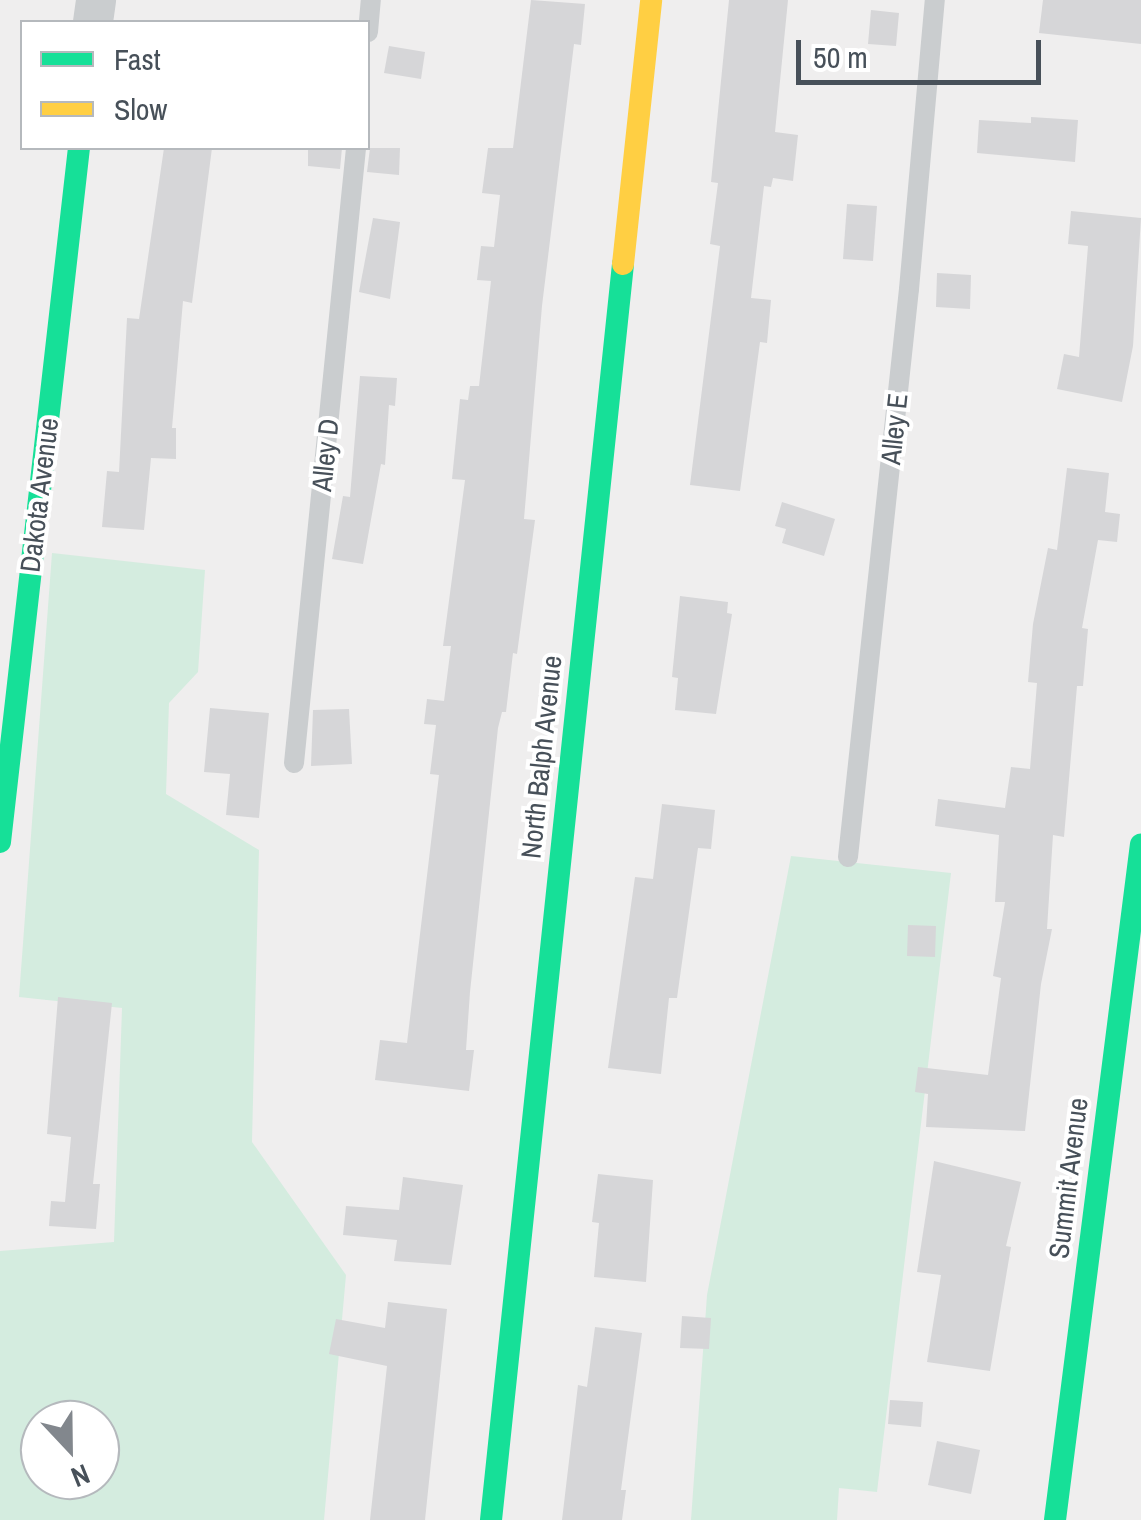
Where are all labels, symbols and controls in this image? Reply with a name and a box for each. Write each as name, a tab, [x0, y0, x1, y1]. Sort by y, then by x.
legend	[20, 20, 370, 150]
scale bar	[801, 20, 1046, 82]
text: 50 m	[813, 37, 868, 77]
text: Fast	[114, 39, 161, 79]
text: Slow	[114, 89, 167, 129]
street label: Alley E	[874, 392, 914, 466]
street label: Dakota Avenue	[13, 415, 65, 575]
street label: Alley D	[304, 417, 346, 493]
street label: North Balph Avenue	[514, 653, 568, 861]
street label: Summit Avenue	[1041, 1095, 1095, 1261]
north arrow	[20, 1400, 120, 1500]
text: N	[66, 1455, 95, 1497]

